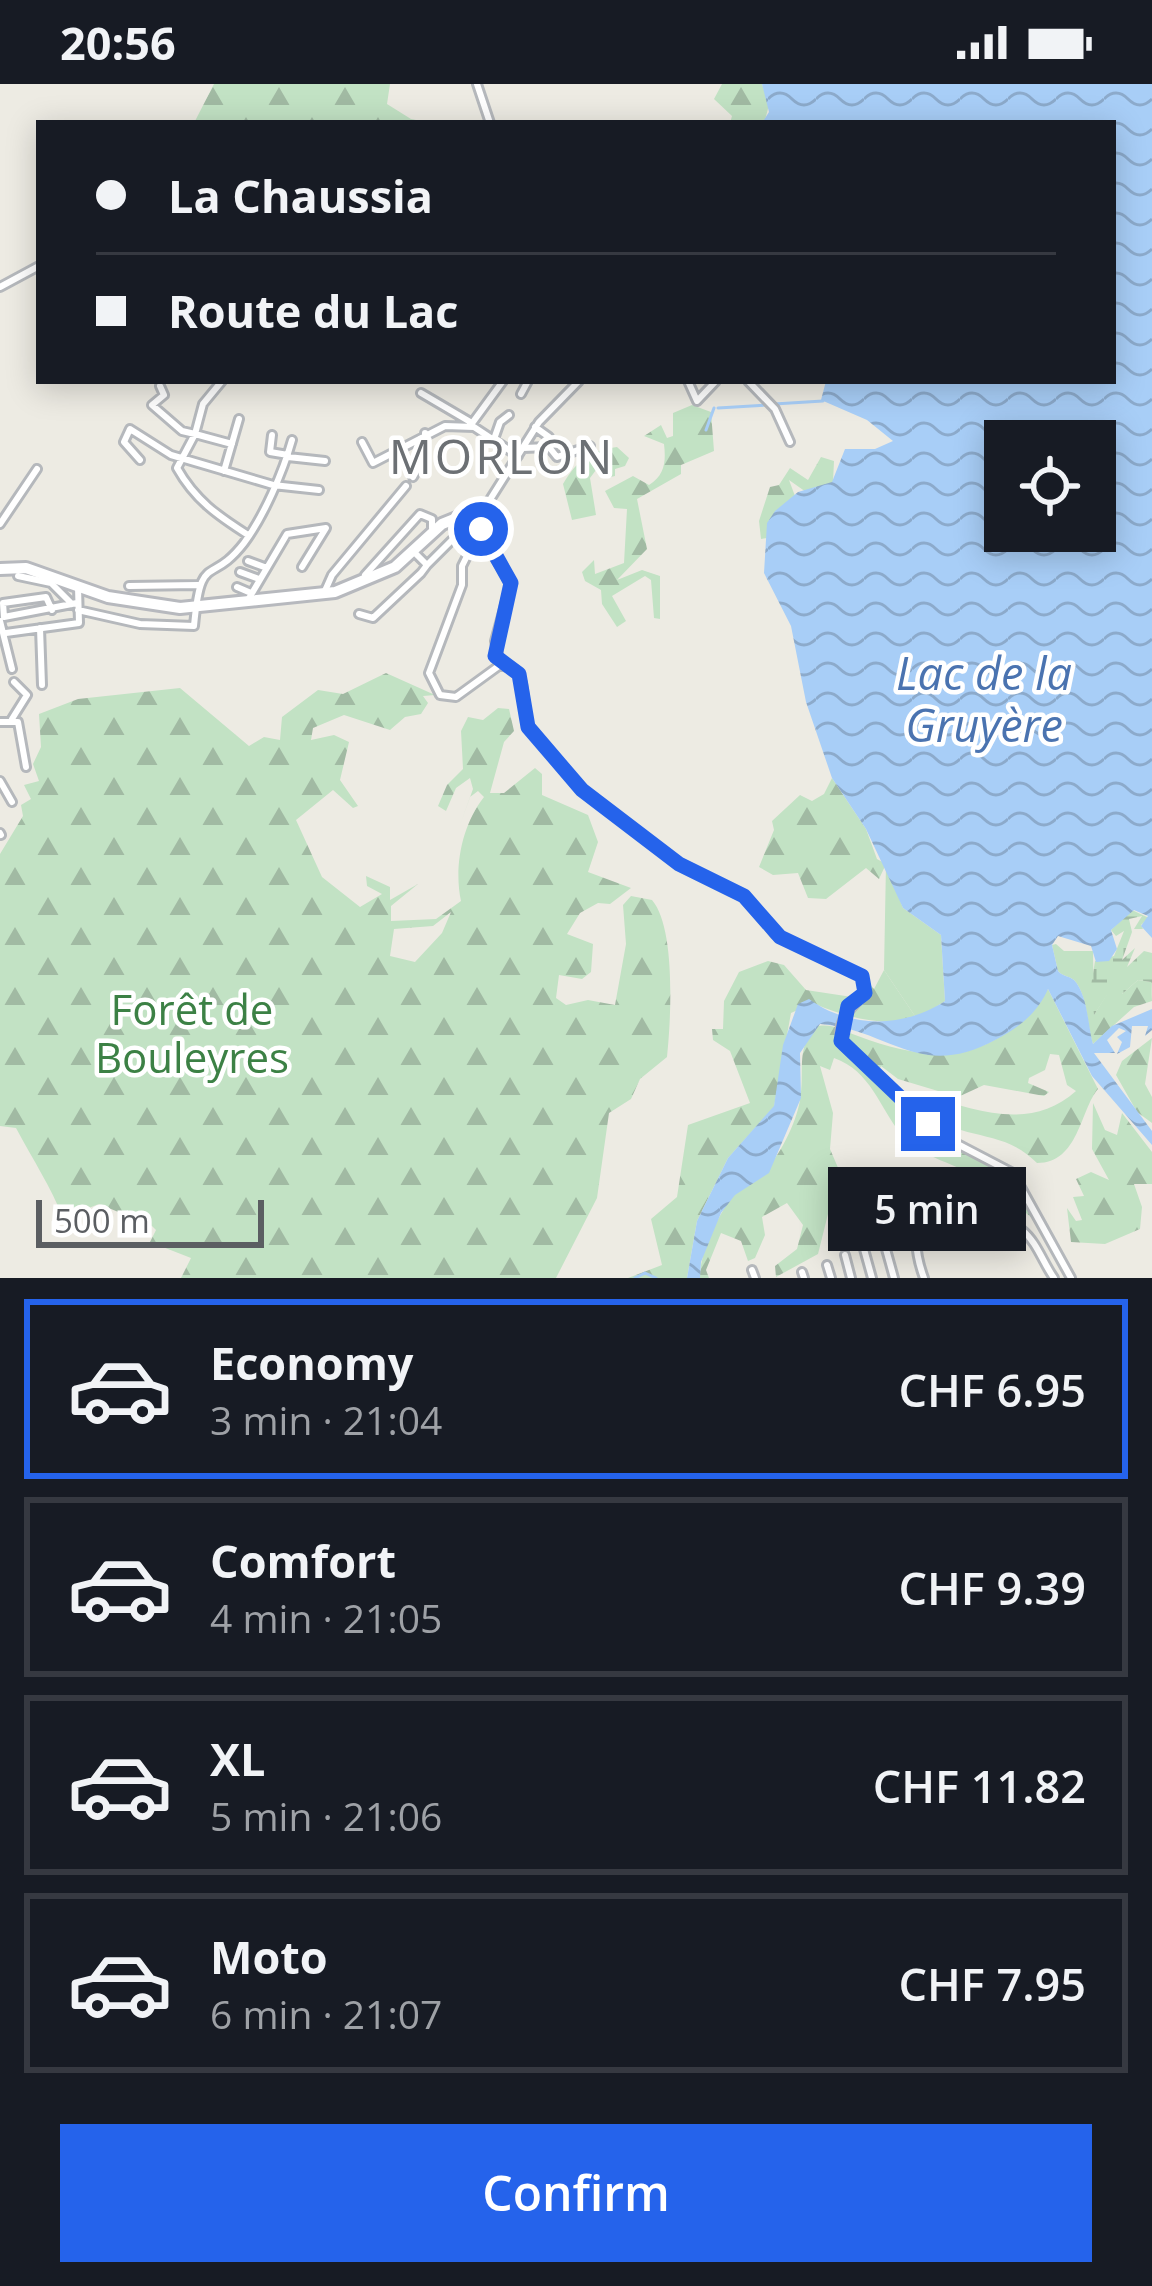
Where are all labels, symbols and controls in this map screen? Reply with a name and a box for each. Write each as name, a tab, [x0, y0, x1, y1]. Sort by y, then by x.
text: 20:56	[60, 12, 176, 73]
text: La Chaussia	[168, 165, 433, 226]
text: Route du Lac	[168, 280, 458, 341]
map controls	[984, 420, 1116, 552]
button: locate	[984, 420, 1116, 552]
district label: MORLON	[389, 423, 615, 488]
route start	[454, 502, 508, 556]
water label: Lac de la Gruyère	[896, 642, 1072, 755]
park label: Forêt de Bouleyres	[95, 980, 289, 1085]
route end	[901, 1097, 955, 1151]
callout: 5 min	[829, 1166, 1027, 1250]
text: 5 min	[874, 1182, 980, 1235]
scale bar	[36, 1194, 264, 1247]
text: 500 m	[54, 1198, 150, 1243]
text: Economy	[210, 1332, 413, 1393]
icon: car	[66, 1335, 174, 1443]
text: CHF 6.95	[898, 1359, 1086, 1420]
text: 3 min · 21:04	[210, 1393, 442, 1446]
text: Comfort	[210, 1530, 396, 1591]
icon: car	[66, 1533, 174, 1641]
text: CHF 9.39	[898, 1557, 1086, 1618]
text: 4 min · 21:05	[210, 1591, 442, 1644]
text: XL	[210, 1728, 265, 1789]
icon: car	[66, 1731, 174, 1839]
text: CHF 11.82	[873, 1755, 1086, 1816]
text: 5 min · 21:06	[210, 1789, 442, 1842]
text: Moto	[210, 1926, 328, 1987]
icon: car	[66, 1929, 174, 2037]
text: CHF 7.95	[898, 1953, 1086, 2014]
text: 6 min · 21:07	[210, 1987, 442, 2040]
button: Confirm	[60, 2124, 1092, 2262]

